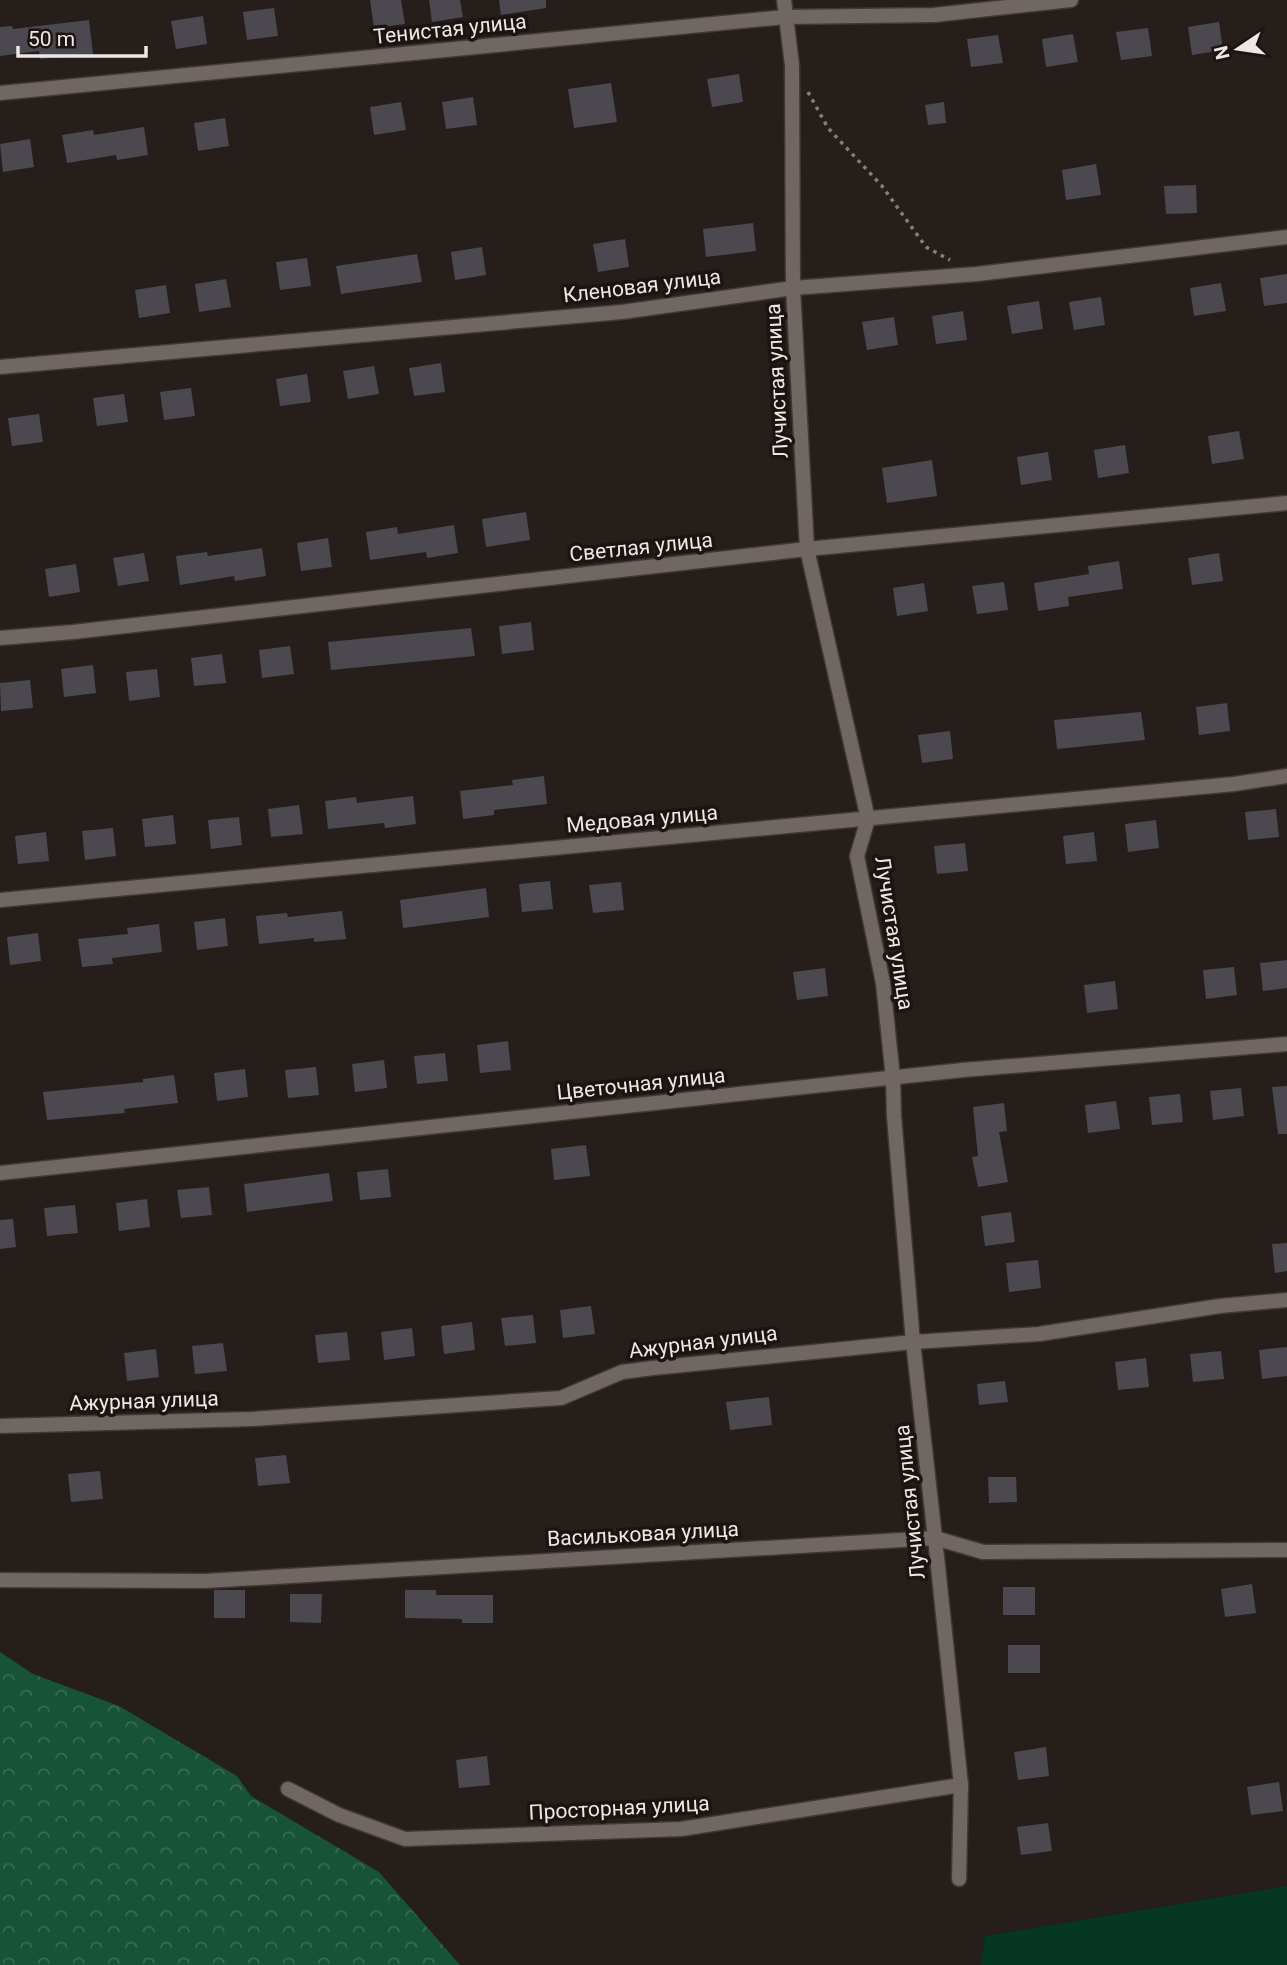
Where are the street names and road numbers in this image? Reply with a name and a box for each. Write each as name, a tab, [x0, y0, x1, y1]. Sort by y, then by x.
street label: Тенистая улица	[372, 9, 528, 49]
street label: Кленовая улица	[562, 264, 722, 308]
street label: Лучистая улица	[761, 303, 793, 459]
street label: Светлая улица	[568, 528, 714, 566]
street label: Медовая улица	[565, 800, 719, 838]
street label: Лучистая улица	[870, 855, 918, 1011]
street label: Цветочная улица	[556, 1063, 726, 1105]
street label: Ажурная улица	[627, 1321, 779, 1363]
street label: Ажурная улица	[69, 1386, 219, 1416]
street label: Лучистая улица	[890, 1424, 930, 1580]
street label: Васильковая улица	[546, 1517, 740, 1551]
street label: Просторная улица	[528, 1791, 710, 1825]

